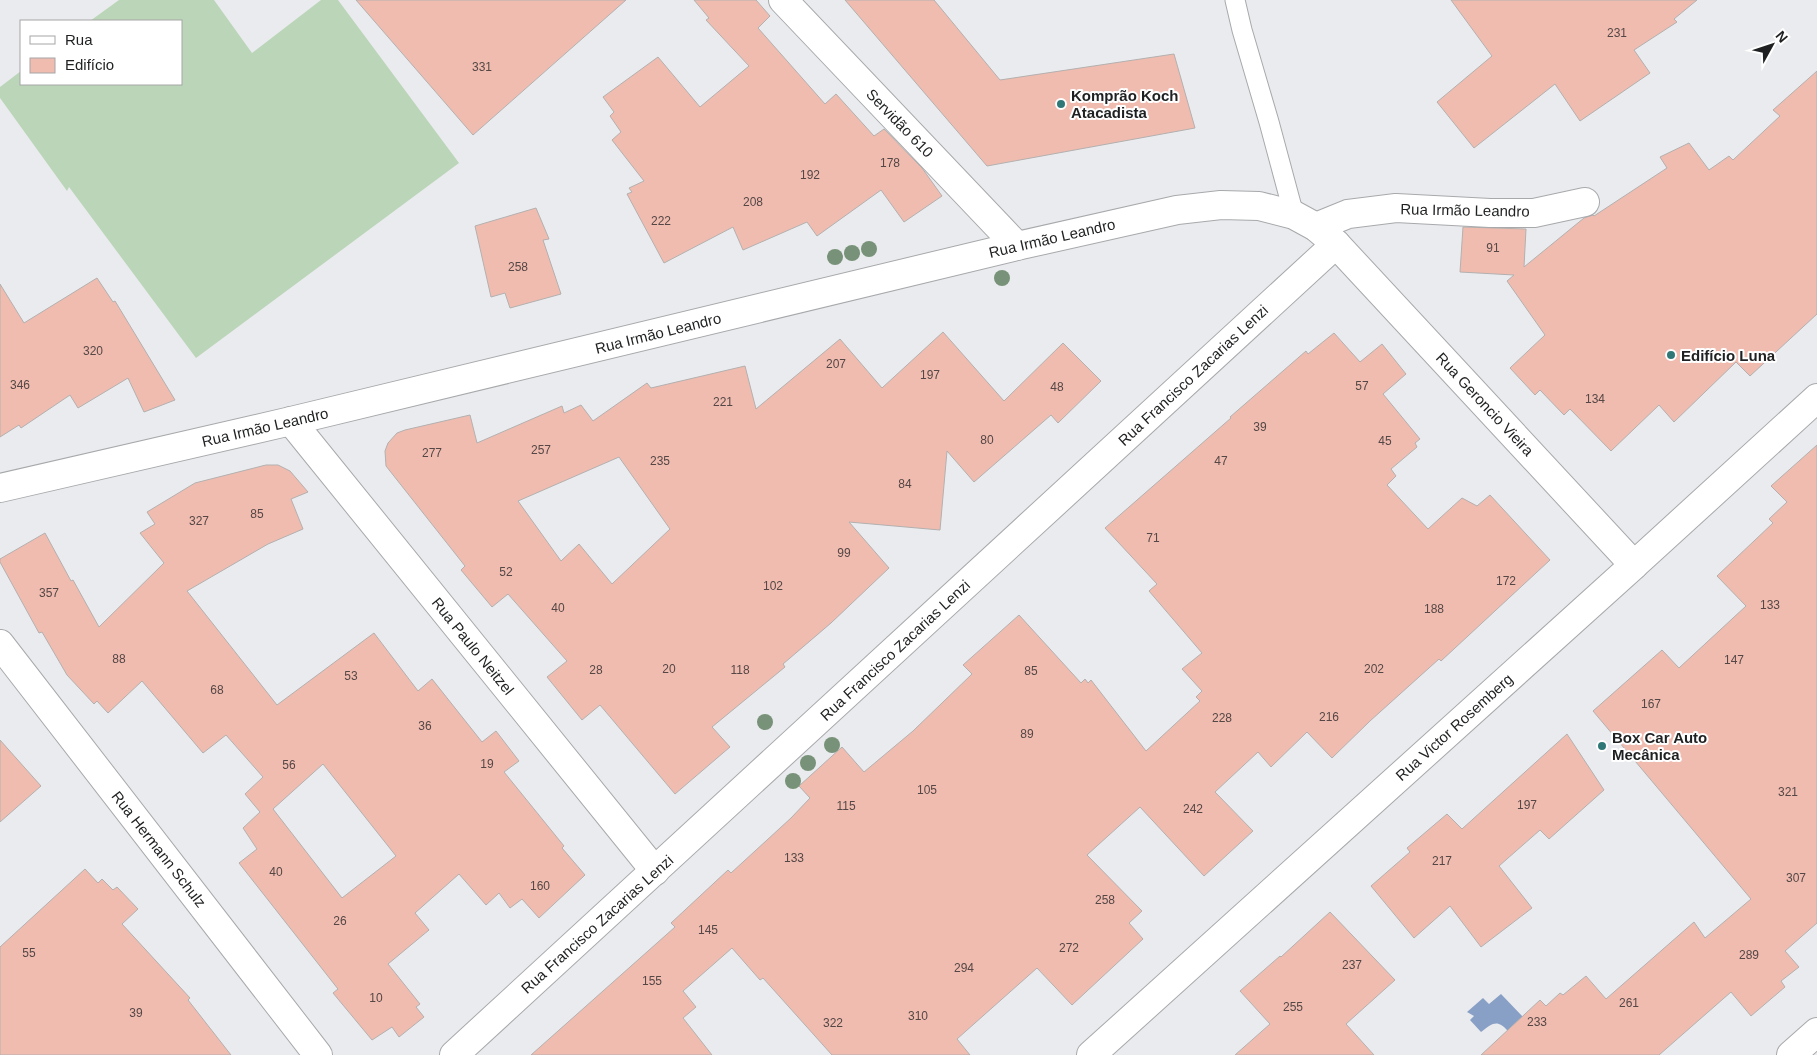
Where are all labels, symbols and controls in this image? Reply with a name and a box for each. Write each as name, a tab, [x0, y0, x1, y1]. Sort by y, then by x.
legend	[20, 20, 182, 85]
north arrow	[1747, 20, 1797, 70]
house number: 231	[1607, 26, 1627, 40]
text: N	[1773, 28, 1791, 46]
text: Rua	[65, 31, 93, 48]
text: Edifício	[65, 56, 114, 73]
house number: 331	[472, 60, 492, 74]
street label: Servidão 610	[863, 85, 937, 161]
place label: Komprão Koch Atacadista	[1071, 87, 1179, 121]
marker: Komprão Koch Atacadista	[1055, 98, 1067, 110]
house number: 178	[880, 156, 900, 170]
house number: 192	[800, 168, 820, 182]
house number: 208	[743, 195, 763, 209]
street label: Rua Irmão Leandro	[1400, 200, 1530, 220]
house number: 222	[651, 214, 671, 228]
street label: Rua Irmão Leandro	[987, 215, 1117, 261]
house number: 91	[1486, 241, 1500, 255]
house number: 258	[508, 260, 528, 274]
street label: Rua Francisco Zacarias Lenzi	[1115, 301, 1271, 449]
street label: Rua Irmão Leandro	[593, 309, 723, 357]
house number: 320	[83, 344, 103, 358]
place label: Edifício Luna	[1681, 347, 1776, 364]
street label: Rua Geroncio Vieira	[1433, 349, 1538, 460]
marker: Edifício Luna	[1665, 349, 1677, 361]
house number: 207	[826, 357, 846, 371]
house number: 197	[920, 368, 940, 382]
house number: 346	[10, 378, 30, 392]
house number: 57	[1355, 379, 1369, 393]
house number: 48	[1050, 380, 1064, 394]
house number: 134	[1585, 392, 1605, 406]
house number: 221	[713, 395, 733, 409]
street label: Rua Irmão Leandro	[200, 404, 330, 450]
house number: 39	[1253, 420, 1267, 434]
house number: 80	[980, 433, 994, 447]
house number: 45	[1378, 434, 1392, 448]
house number: 257	[531, 443, 551, 457]
house number: 277	[422, 446, 442, 460]
house number: 235	[650, 454, 670, 468]
house number: 47	[1214, 454, 1228, 468]
house number: 84	[898, 477, 912, 491]
house number: 85	[250, 507, 264, 521]
house number: 327	[189, 514, 209, 528]
house number: 71	[1146, 531, 1160, 545]
house number: 99	[837, 546, 851, 560]
house number: 52	[499, 565, 513, 579]
house number: 172	[1496, 574, 1516, 588]
street label: Rua Francisco Zacarias Lenzi	[817, 576, 973, 724]
house number: 102	[763, 579, 783, 593]
house number: 357	[39, 586, 59, 600]
street label: Rua Paulo Neitzel	[429, 594, 517, 698]
house number: 133	[1760, 598, 1780, 612]
house number: 40	[551, 601, 565, 615]
house number: 188	[1424, 602, 1444, 616]
house number: 88	[112, 652, 126, 666]
house number: 147	[1724, 653, 1744, 667]
house number: 20	[662, 662, 676, 676]
house number: 202	[1364, 662, 1384, 676]
house number: 28	[589, 663, 603, 677]
house number: 118	[730, 663, 750, 677]
house number: 85	[1024, 664, 1038, 678]
house number: 53	[344, 669, 358, 683]
street label: Rua Victor Rosemberg	[1392, 670, 1516, 784]
house number: 68	[210, 683, 224, 697]
house number: 167	[1641, 697, 1661, 711]
house number: 216	[1319, 710, 1339, 724]
house number: 228	[1212, 711, 1232, 725]
house number: 36	[418, 719, 432, 733]
house number: 89	[1020, 727, 1034, 741]
place label: Box Car Auto Mecânica	[1612, 729, 1707, 763]
marker: Box Car Auto Mecânica	[1596, 740, 1608, 752]
house number: 19	[480, 757, 494, 771]
house number: 56	[282, 758, 296, 772]
house number: 105	[917, 783, 937, 797]
house number: 321	[1778, 785, 1798, 799]
street label: Rua Hermann Schulz	[108, 788, 210, 910]
house number: 197	[1517, 798, 1537, 812]
house number: 115	[836, 799, 856, 813]
house number: 242	[1183, 802, 1203, 816]
street label: Rua Francisco Zacarias Lenzi	[518, 851, 676, 997]
house number: 133	[784, 851, 804, 865]
house number: 217	[1432, 854, 1452, 868]
house number: 40	[269, 865, 283, 879]
house number: 307	[1786, 871, 1806, 885]
house number: 160	[530, 879, 550, 893]
house number: 258	[1095, 893, 1115, 907]
house number: 26	[333, 914, 347, 928]
house number: 145	[698, 923, 718, 937]
house number: 272	[1059, 941, 1079, 955]
house number: 55	[22, 946, 36, 960]
house number: 289	[1739, 948, 1759, 962]
house number: 237	[1342, 958, 1362, 972]
house number: 294	[954, 961, 974, 975]
house number: 155	[642, 974, 662, 988]
house number: 10	[369, 991, 383, 1005]
house number: 261	[1619, 996, 1639, 1010]
house number: 255	[1283, 1000, 1303, 1014]
house number: 39	[129, 1006, 143, 1020]
house number: 310	[908, 1009, 928, 1023]
house number: 233	[1527, 1015, 1547, 1029]
house number: 322	[823, 1016, 843, 1030]

